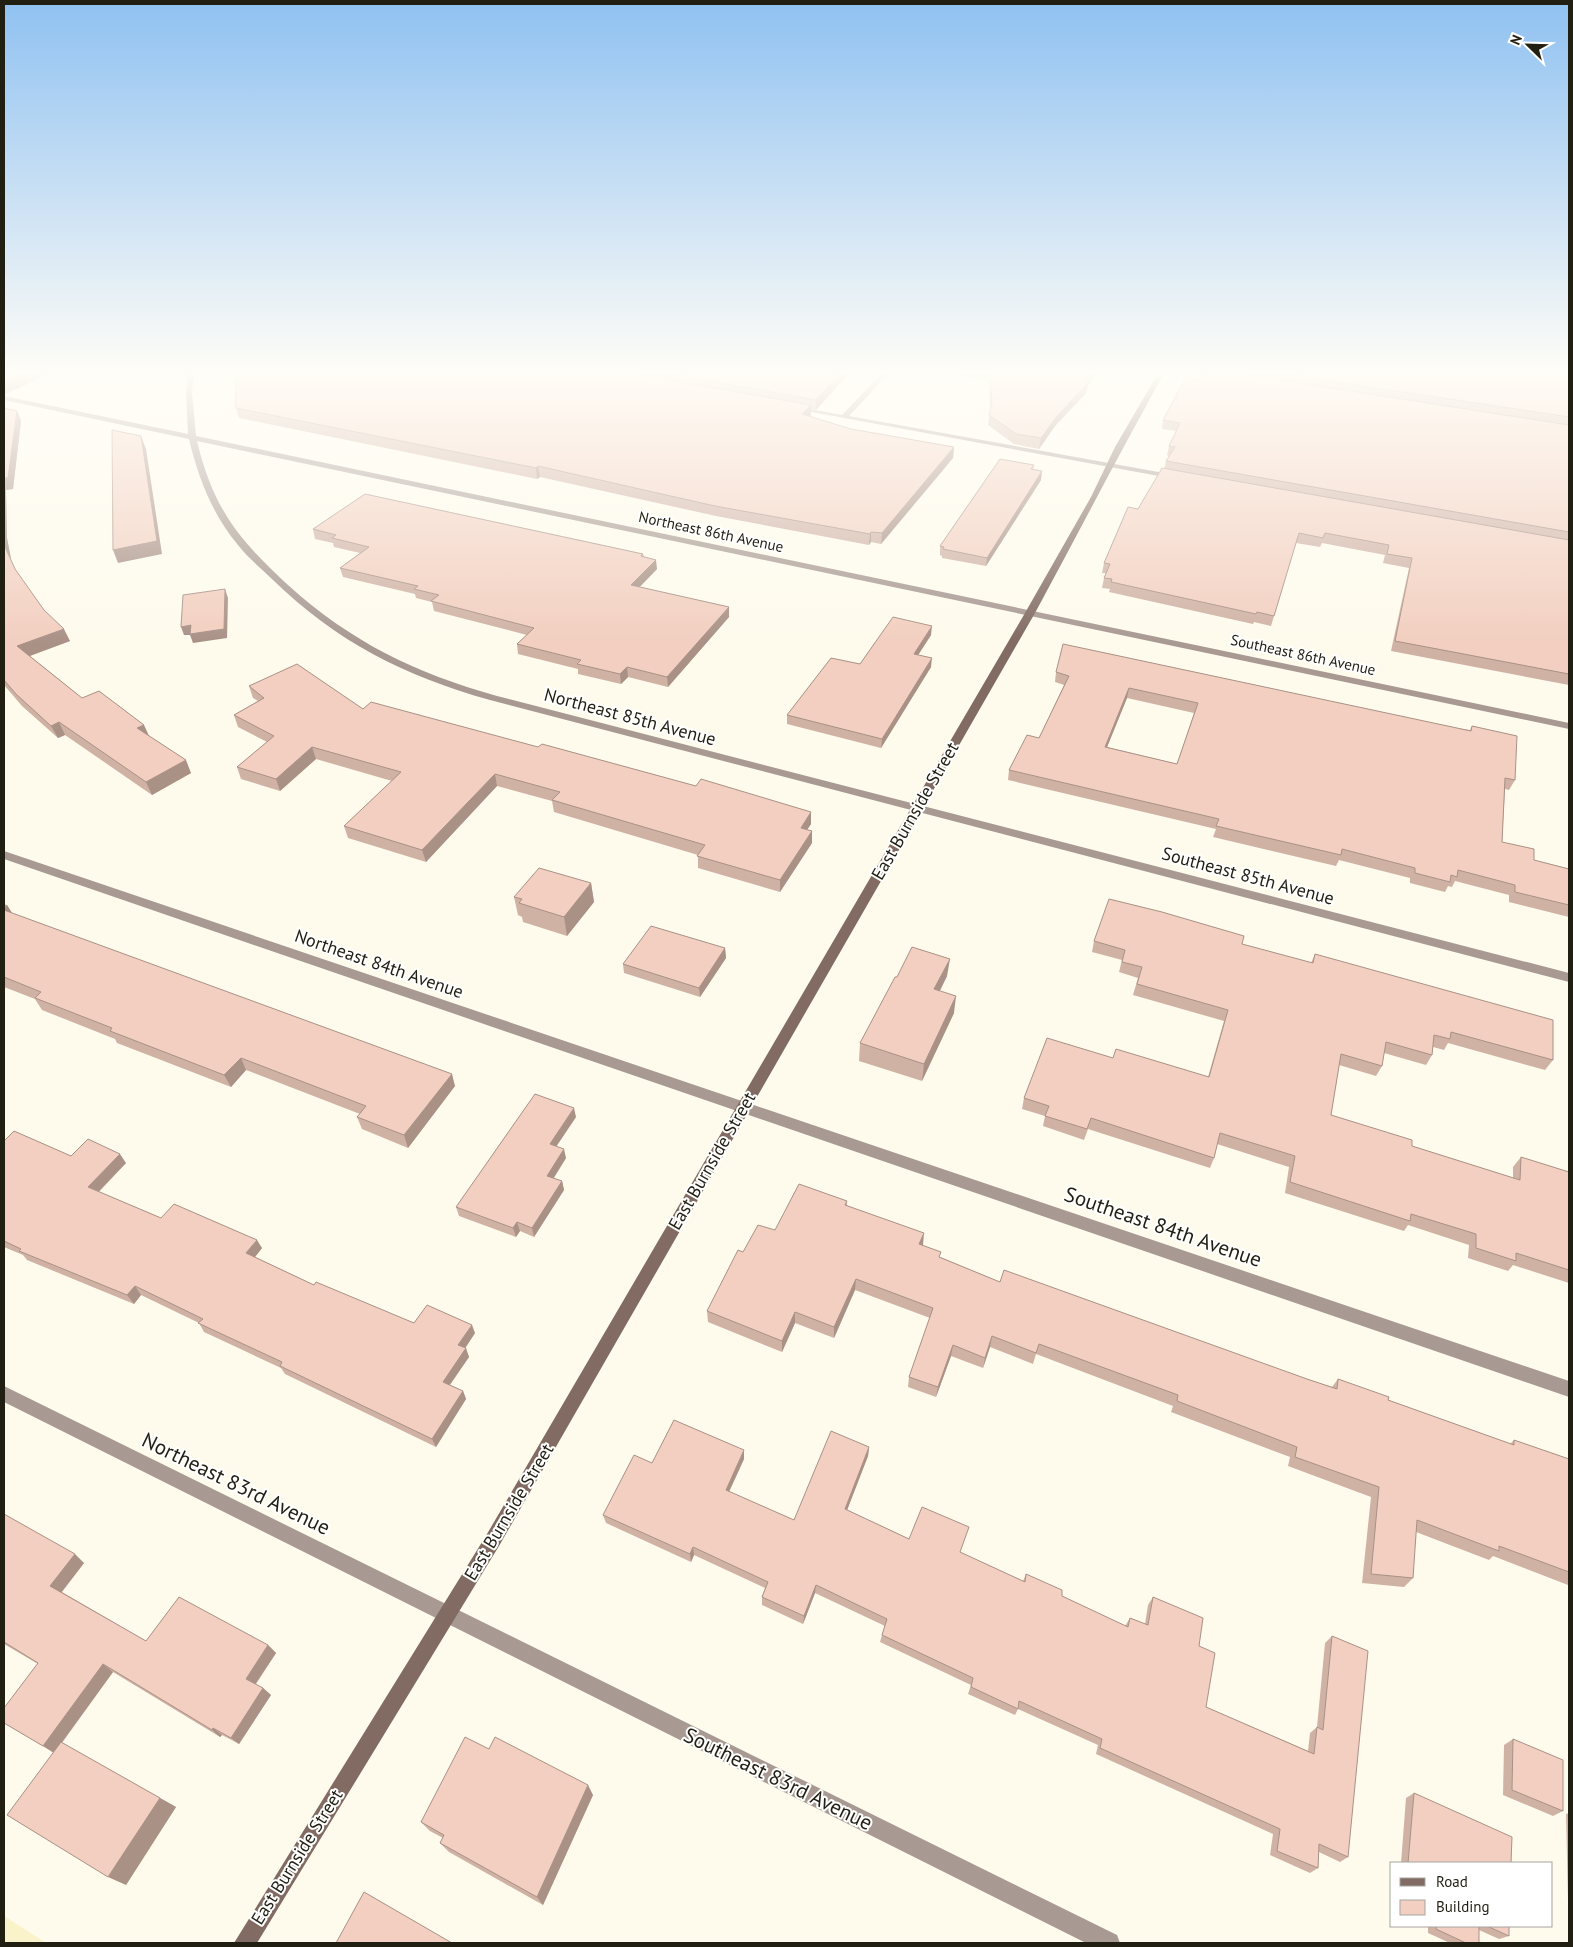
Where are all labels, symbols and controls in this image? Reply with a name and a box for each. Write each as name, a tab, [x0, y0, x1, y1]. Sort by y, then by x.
north arrow	[1503, 20, 1553, 70]
text: N	[1506, 32, 1526, 48]
street label: Northeast 86th Avenue	[637, 507, 785, 556]
street label: Southeast 86th Avenue	[1229, 630, 1377, 679]
street label: Northeast 85th Avenue	[542, 683, 719, 751]
street label: East Burnside Street	[866, 738, 963, 884]
street label: Southeast 85th Avenue	[1159, 841, 1337, 910]
street label: Northeast 84th Avenue	[292, 924, 467, 1003]
street label: East Burnside Street	[663, 1088, 760, 1234]
street label: Southeast 84th Avenue	[1061, 1180, 1265, 1273]
street label: Northeast 83rd Avenue	[138, 1426, 335, 1541]
street label: East Burnside Street	[459, 1439, 558, 1584]
street label: Southeast 83rd Avenue	[679, 1721, 877, 1836]
street label: East Burnside Street	[246, 1785, 347, 1929]
legend	[1390, 1862, 1553, 1927]
text: Road	[1436, 1872, 1468, 1891]
text: Building	[1436, 1897, 1490, 1916]

